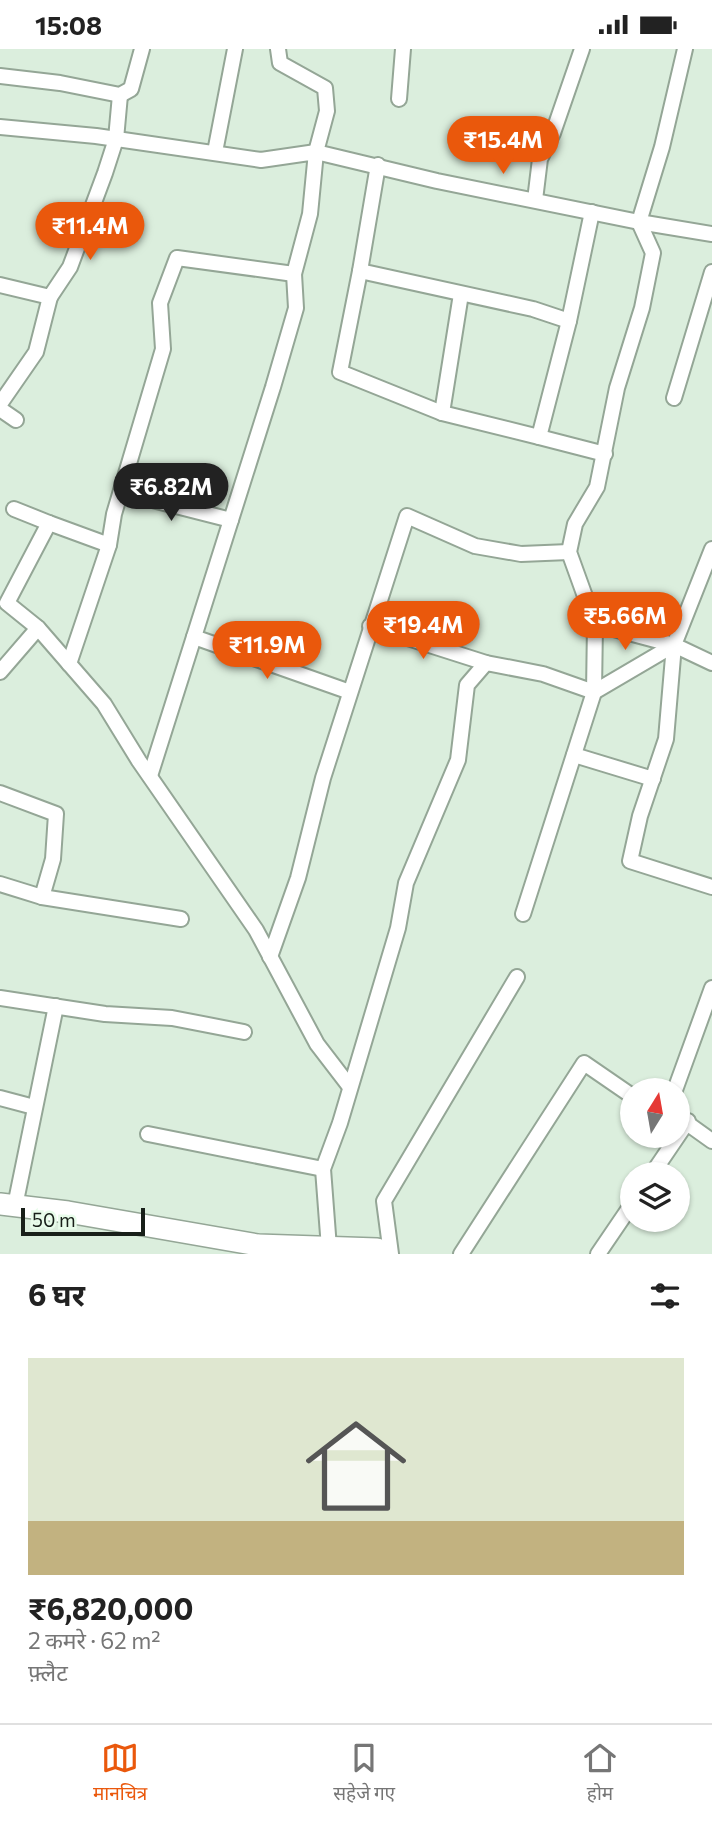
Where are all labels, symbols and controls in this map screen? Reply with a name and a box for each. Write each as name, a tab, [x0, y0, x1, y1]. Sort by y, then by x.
text: 15:08	[35, 9, 102, 40]
pin: ₹15.4M	[446, 117, 560, 176]
text: ₹15.4M	[463, 125, 543, 153]
pin: ₹11.4M	[33, 203, 147, 262]
text: ₹11.4M	[51, 211, 129, 239]
pin: ₹6.82M	[114, 463, 228, 523]
text: ₹6.82M	[129, 472, 213, 500]
pin: ₹5.66M	[568, 593, 682, 652]
pin: ₹19.4M	[366, 601, 480, 661]
text: ₹5.66M	[583, 601, 667, 629]
text: ₹19.4M	[383, 610, 463, 638]
pin: ₹11.9M	[210, 621, 324, 681]
text: ₹11.9M	[228, 630, 306, 658]
north arrow	[620, 1078, 690, 1148]
map controls	[620, 1078, 690, 1232]
button: layers	[620, 1162, 690, 1232]
scale bar	[21, 1205, 145, 1237]
text: 50 m	[32, 1208, 76, 1231]
text: 6 घर	[28, 1275, 85, 1312]
icon: filters	[646, 1277, 684, 1315]
icon: home	[293, 1403, 419, 1529]
text: ₹6,820,000	[28, 1589, 193, 1626]
text: 2 कमरे · 62 m²	[28, 1626, 161, 1654]
text: फ़्लैट	[28, 1658, 68, 1686]
tab: मानचित्र	[93, 1739, 147, 1808]
tab: सहेजे गए	[333, 1739, 395, 1808]
tab: होम	[581, 1739, 619, 1808]

